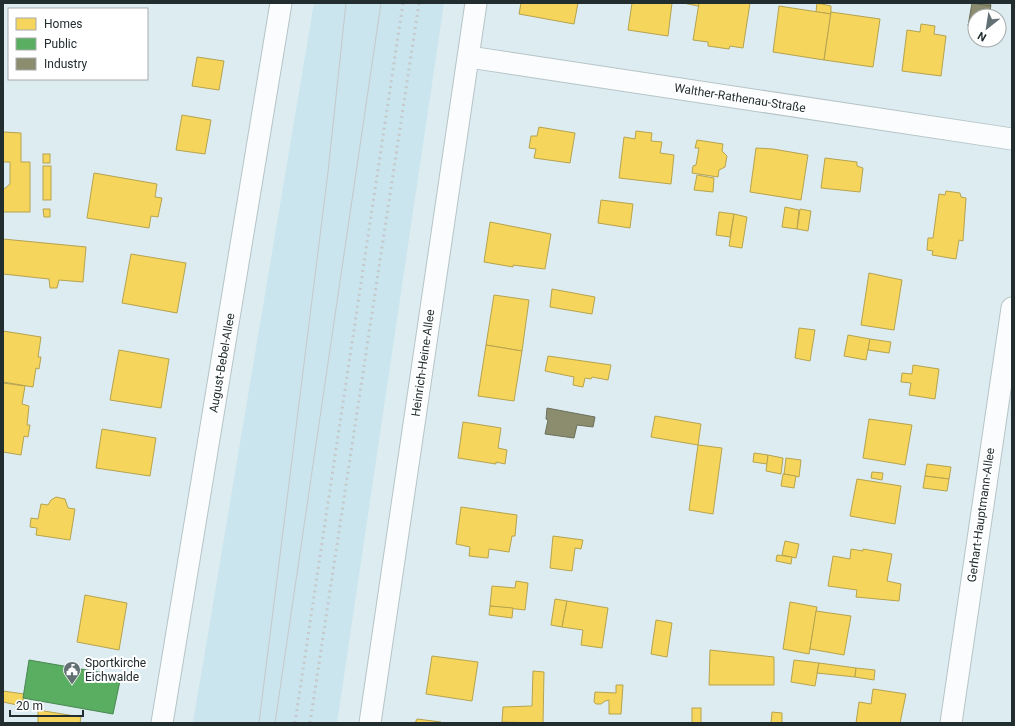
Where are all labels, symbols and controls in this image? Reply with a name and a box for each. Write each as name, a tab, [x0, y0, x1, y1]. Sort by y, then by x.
legend	[8, 8, 148, 80]
north arrow	[967, 8, 1007, 48]
text: Homes	[44, 17, 82, 31]
text: N	[975, 29, 989, 44]
text: Public	[44, 37, 77, 51]
text: Industry	[44, 57, 88, 71]
street label: Walther-Rathenau-Straße	[673, 81, 807, 115]
street label: Heinrich-Heine-Allee	[409, 308, 437, 418]
street label: August-Bebel-Allee	[206, 312, 238, 414]
street label: Gerhart-Hauptmann-Allee	[965, 447, 997, 583]
place label: Sportkirche Eichwalde	[85, 656, 146, 684]
public building icon: Sportkirche Eichwalde	[62, 660, 82, 685]
scale bar	[10, 692, 83, 718]
text: 20 m	[16, 699, 43, 713]

